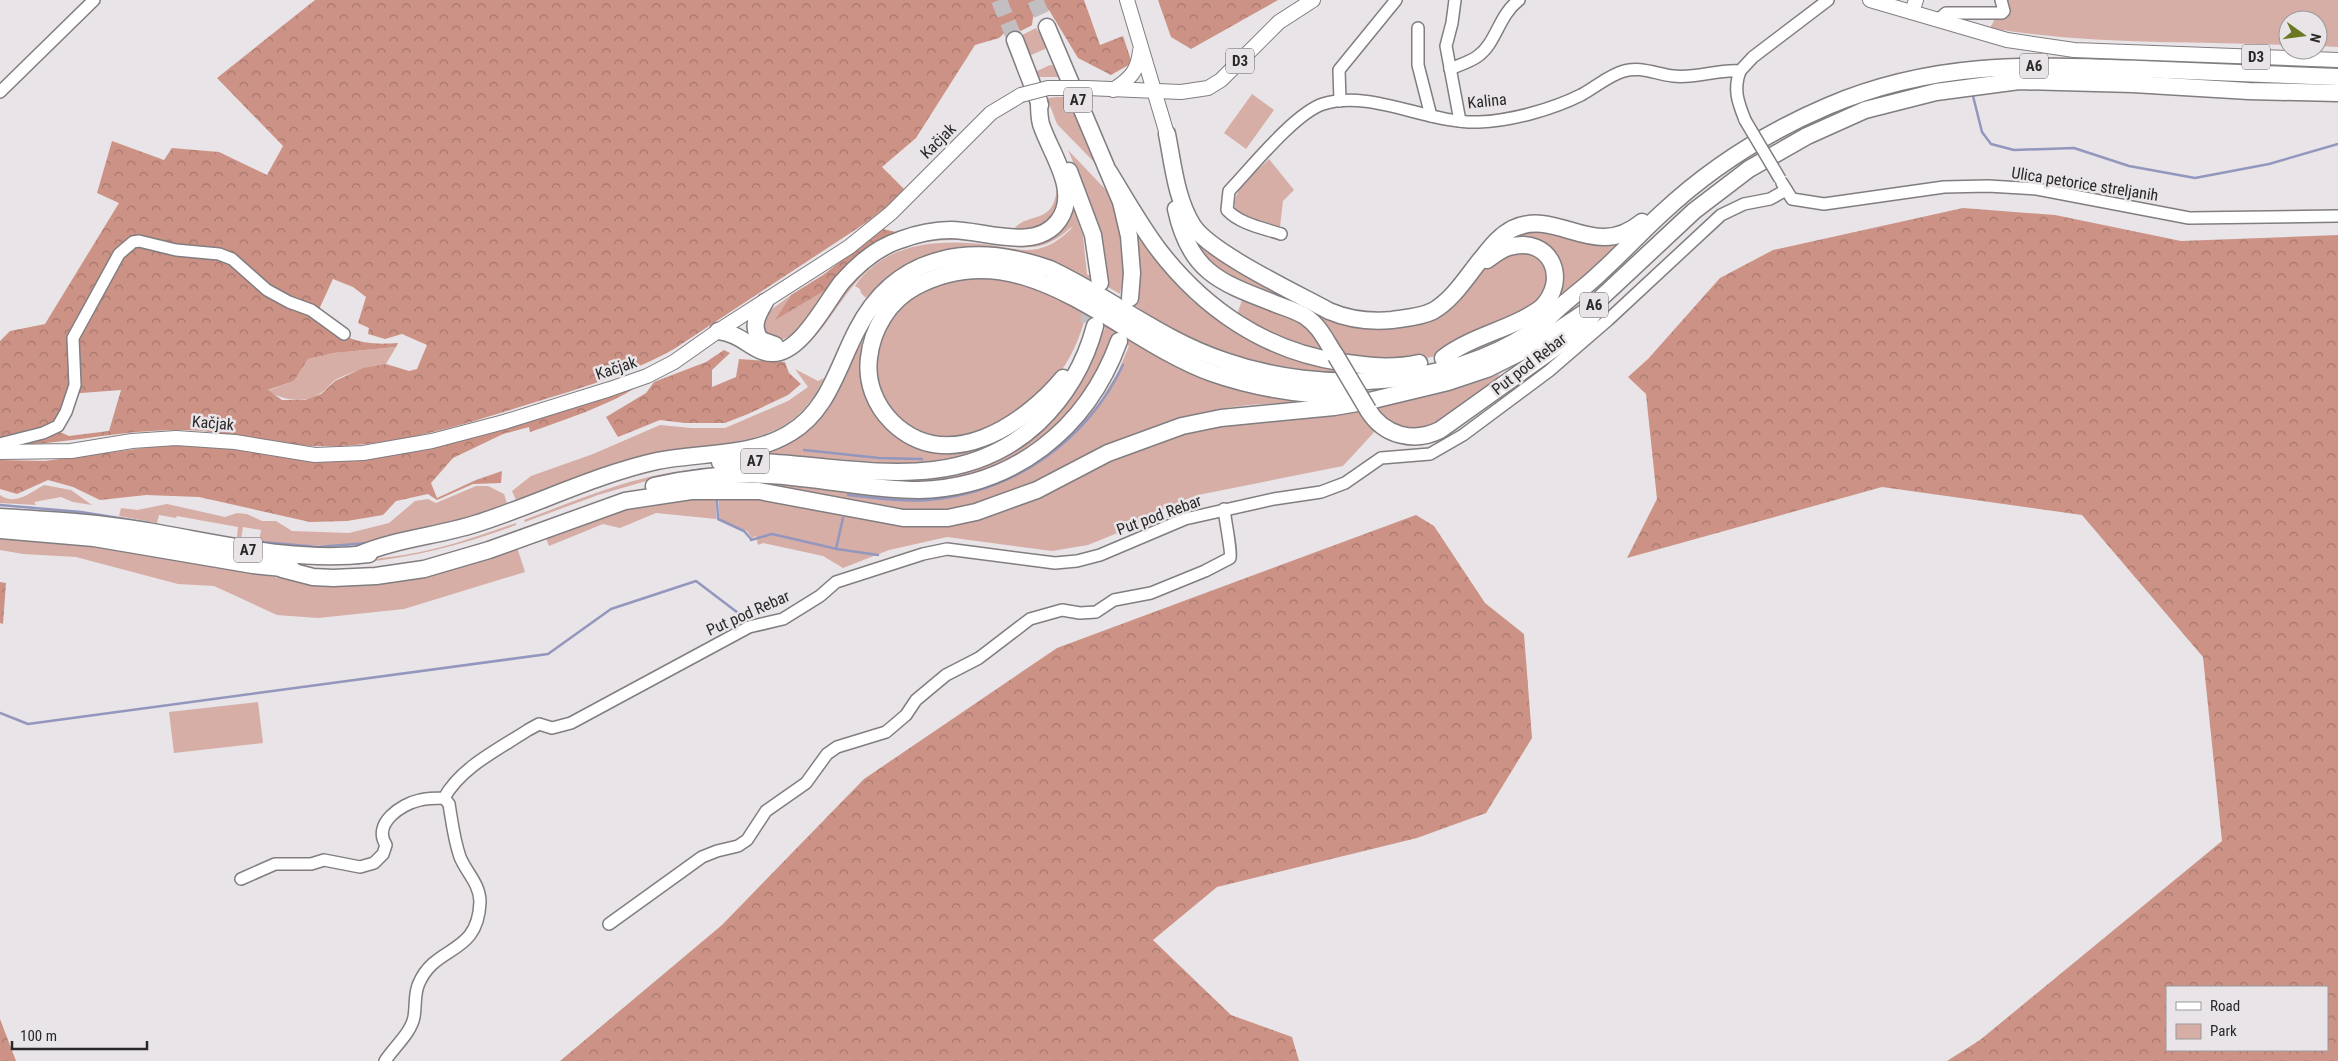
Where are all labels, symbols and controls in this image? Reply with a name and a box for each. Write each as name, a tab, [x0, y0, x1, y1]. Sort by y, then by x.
north arrow	[2278, 10, 2328, 60]
text: N	[2307, 32, 2324, 44]
road number: D3	[2242, 44, 2270, 70]
road number: D3	[1226, 48, 1254, 74]
road number: A6	[2020, 54, 2048, 78]
road number: A7	[1064, 88, 1092, 112]
street label: Kalina	[1467, 90, 1507, 112]
street label: Kačjak	[916, 119, 960, 163]
street label: Ulica petorice streljanih	[2010, 163, 2160, 205]
road number: A6	[1580, 292, 1608, 318]
street label: Put pod Rebar	[1488, 329, 1570, 399]
street label: Kačjak	[593, 352, 640, 384]
street label: Kačjak	[191, 412, 236, 434]
road number: A7	[741, 448, 769, 474]
street label: Put pod Rebar	[1114, 491, 1204, 539]
road number: A7	[234, 538, 262, 562]
street label: Put pod Rebar	[703, 586, 793, 640]
legend	[2166, 986, 2328, 1051]
text: Road	[2210, 997, 2240, 1015]
scale bar	[12, 1018, 148, 1050]
text: Park	[2210, 1022, 2237, 1040]
text: 100 m	[20, 1027, 57, 1045]

